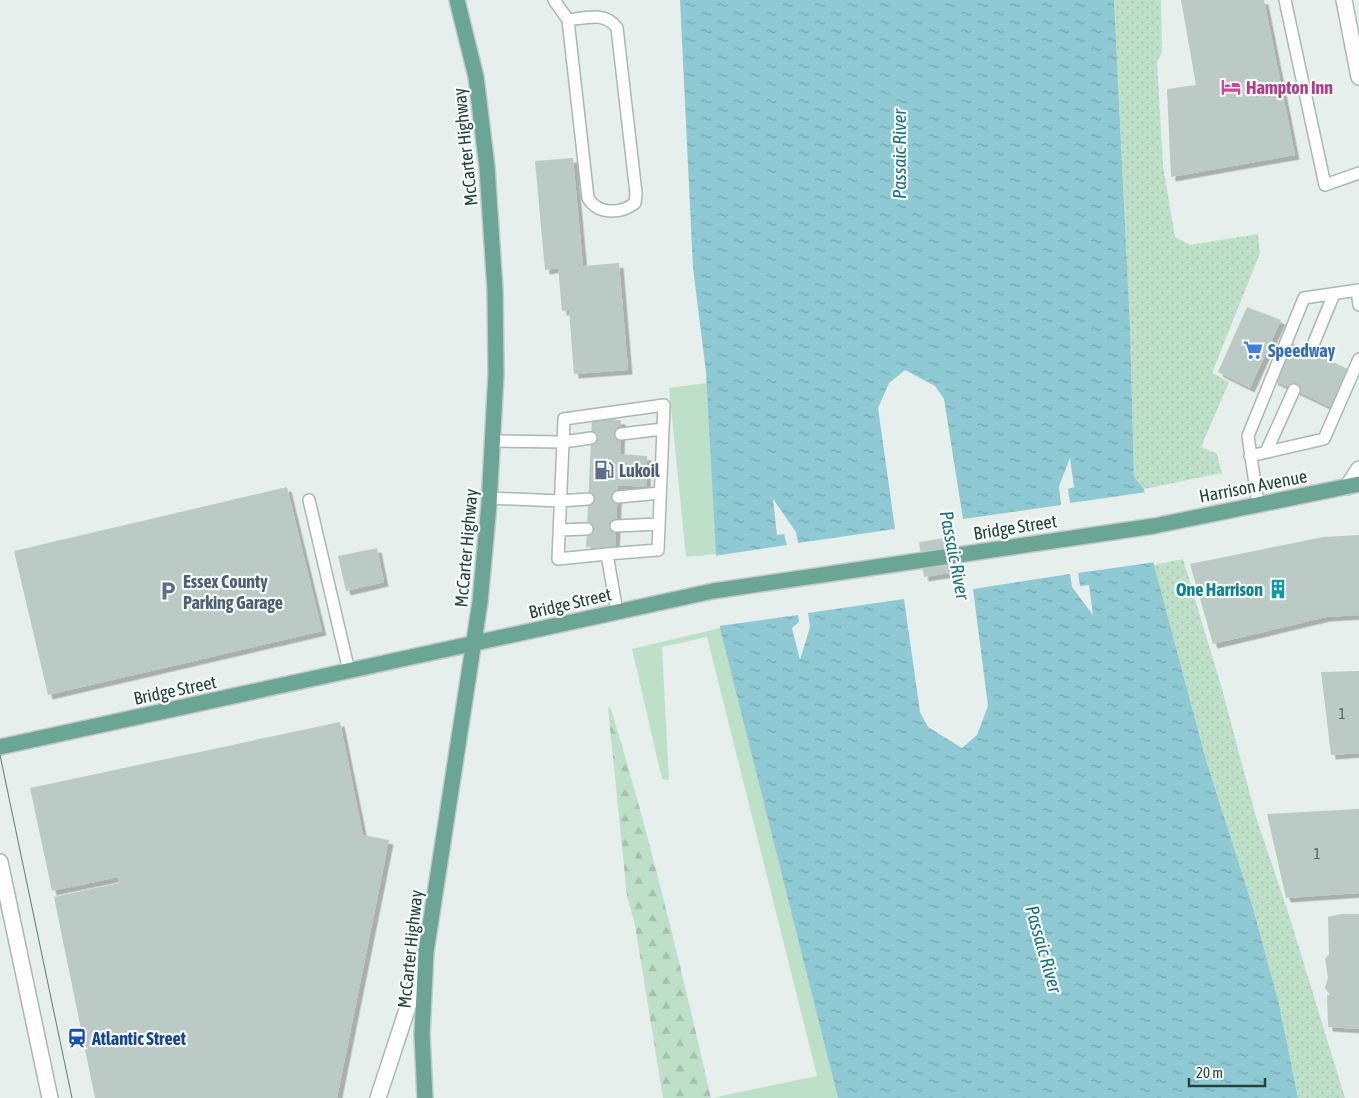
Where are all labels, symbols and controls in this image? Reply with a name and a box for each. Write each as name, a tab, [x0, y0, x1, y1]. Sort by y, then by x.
hotel icon: Hampton Inn	[1220, 76, 1242, 98]
place label: Hampton Inn	[1246, 77, 1333, 98]
street label: McCarter Highway	[448, 87, 482, 207]
water label: Passaic River	[888, 108, 910, 199]
supermarket icon: Speedway	[1242, 339, 1264, 361]
place label: Speedway	[1268, 340, 1336, 361]
fuel station icon: Lukoil	[593, 459, 615, 481]
place label: Lukoil	[619, 460, 660, 481]
street label: Harrison Avenue	[1197, 465, 1309, 507]
street label: McCarter Highway	[450, 488, 482, 608]
water label: Passaic River	[936, 509, 975, 603]
street label: Bridge Street	[972, 510, 1058, 544]
place label: Essex County Parking Garage	[183, 571, 283, 613]
building icon: One Harrison	[1267, 578, 1289, 600]
place label: One Harrison	[1176, 579, 1263, 600]
parking icon: Essex County Parking Garage	[157, 580, 179, 602]
street label: Bridge Street	[527, 583, 613, 623]
street label: Bridge Street	[132, 671, 218, 709]
house number: 1	[1338, 705, 1346, 722]
house number: 1	[1313, 845, 1321, 862]
street label: McCarter Highway	[393, 889, 427, 1009]
water label: Passaic River	[1021, 903, 1067, 997]
station icon: Atlantic Street	[66, 1027, 88, 1049]
place label: Atlantic Street	[91, 1028, 187, 1049]
scale bar	[1189, 1056, 1265, 1088]
text: 20 m	[1196, 1064, 1223, 1081]

